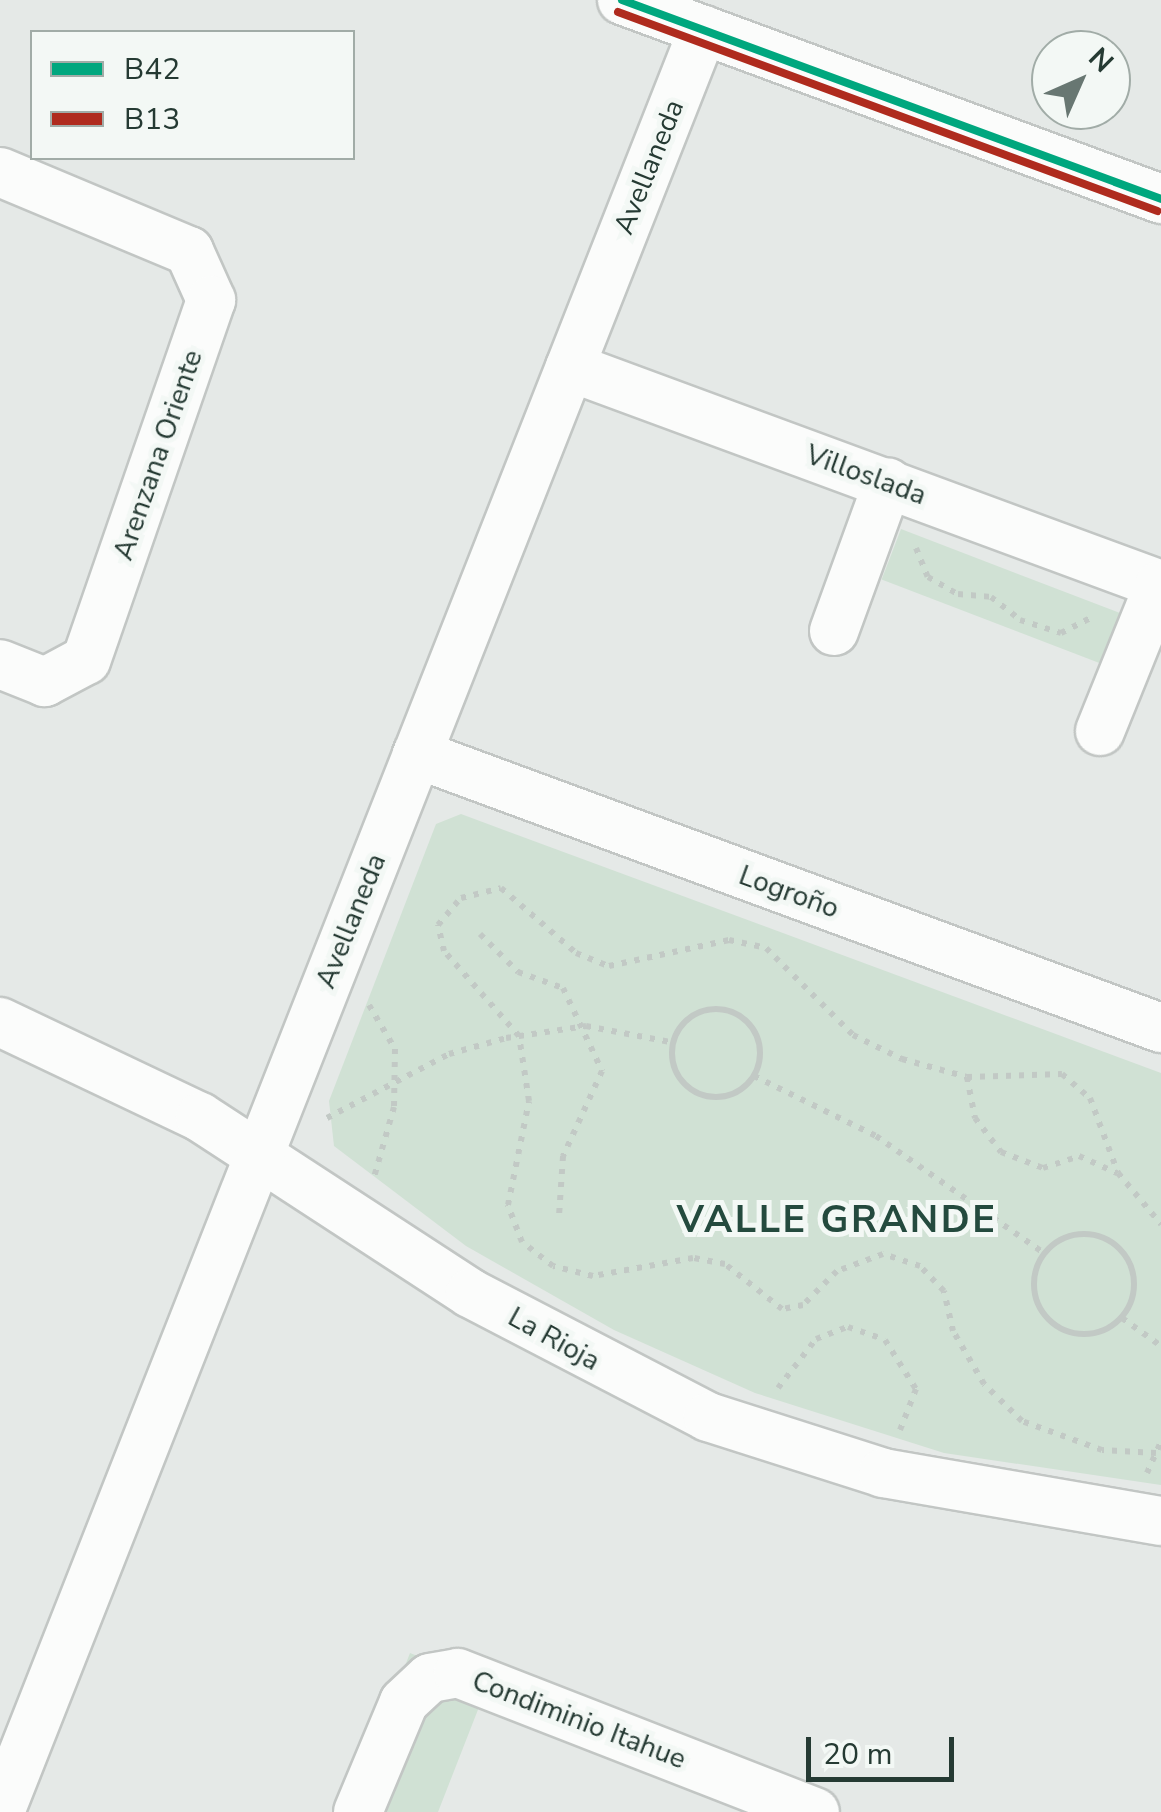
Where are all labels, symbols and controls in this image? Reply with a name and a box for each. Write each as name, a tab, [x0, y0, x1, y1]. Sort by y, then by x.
legend	[30, 30, 355, 160]
north arrow	[1031, 30, 1131, 130]
text: N	[1080, 39, 1122, 81]
text: B42	[124, 49, 180, 90]
street label: Avellaneda	[607, 95, 691, 239]
text: B13	[124, 99, 180, 140]
street label: Arenzana Oriente	[106, 346, 210, 564]
street label: Villoslada	[801, 438, 931, 512]
street label: Avellaneda	[309, 849, 393, 993]
street label: Logroño	[734, 858, 844, 926]
district label: VALLE GRANDE	[677, 1197, 997, 1243]
street label: La Rioja	[502, 1300, 606, 1378]
street label: Condiminio Itahue	[467, 1664, 691, 1776]
scale bar	[811, 1717, 958, 1779]
text: 20 m	[823, 1734, 892, 1775]

